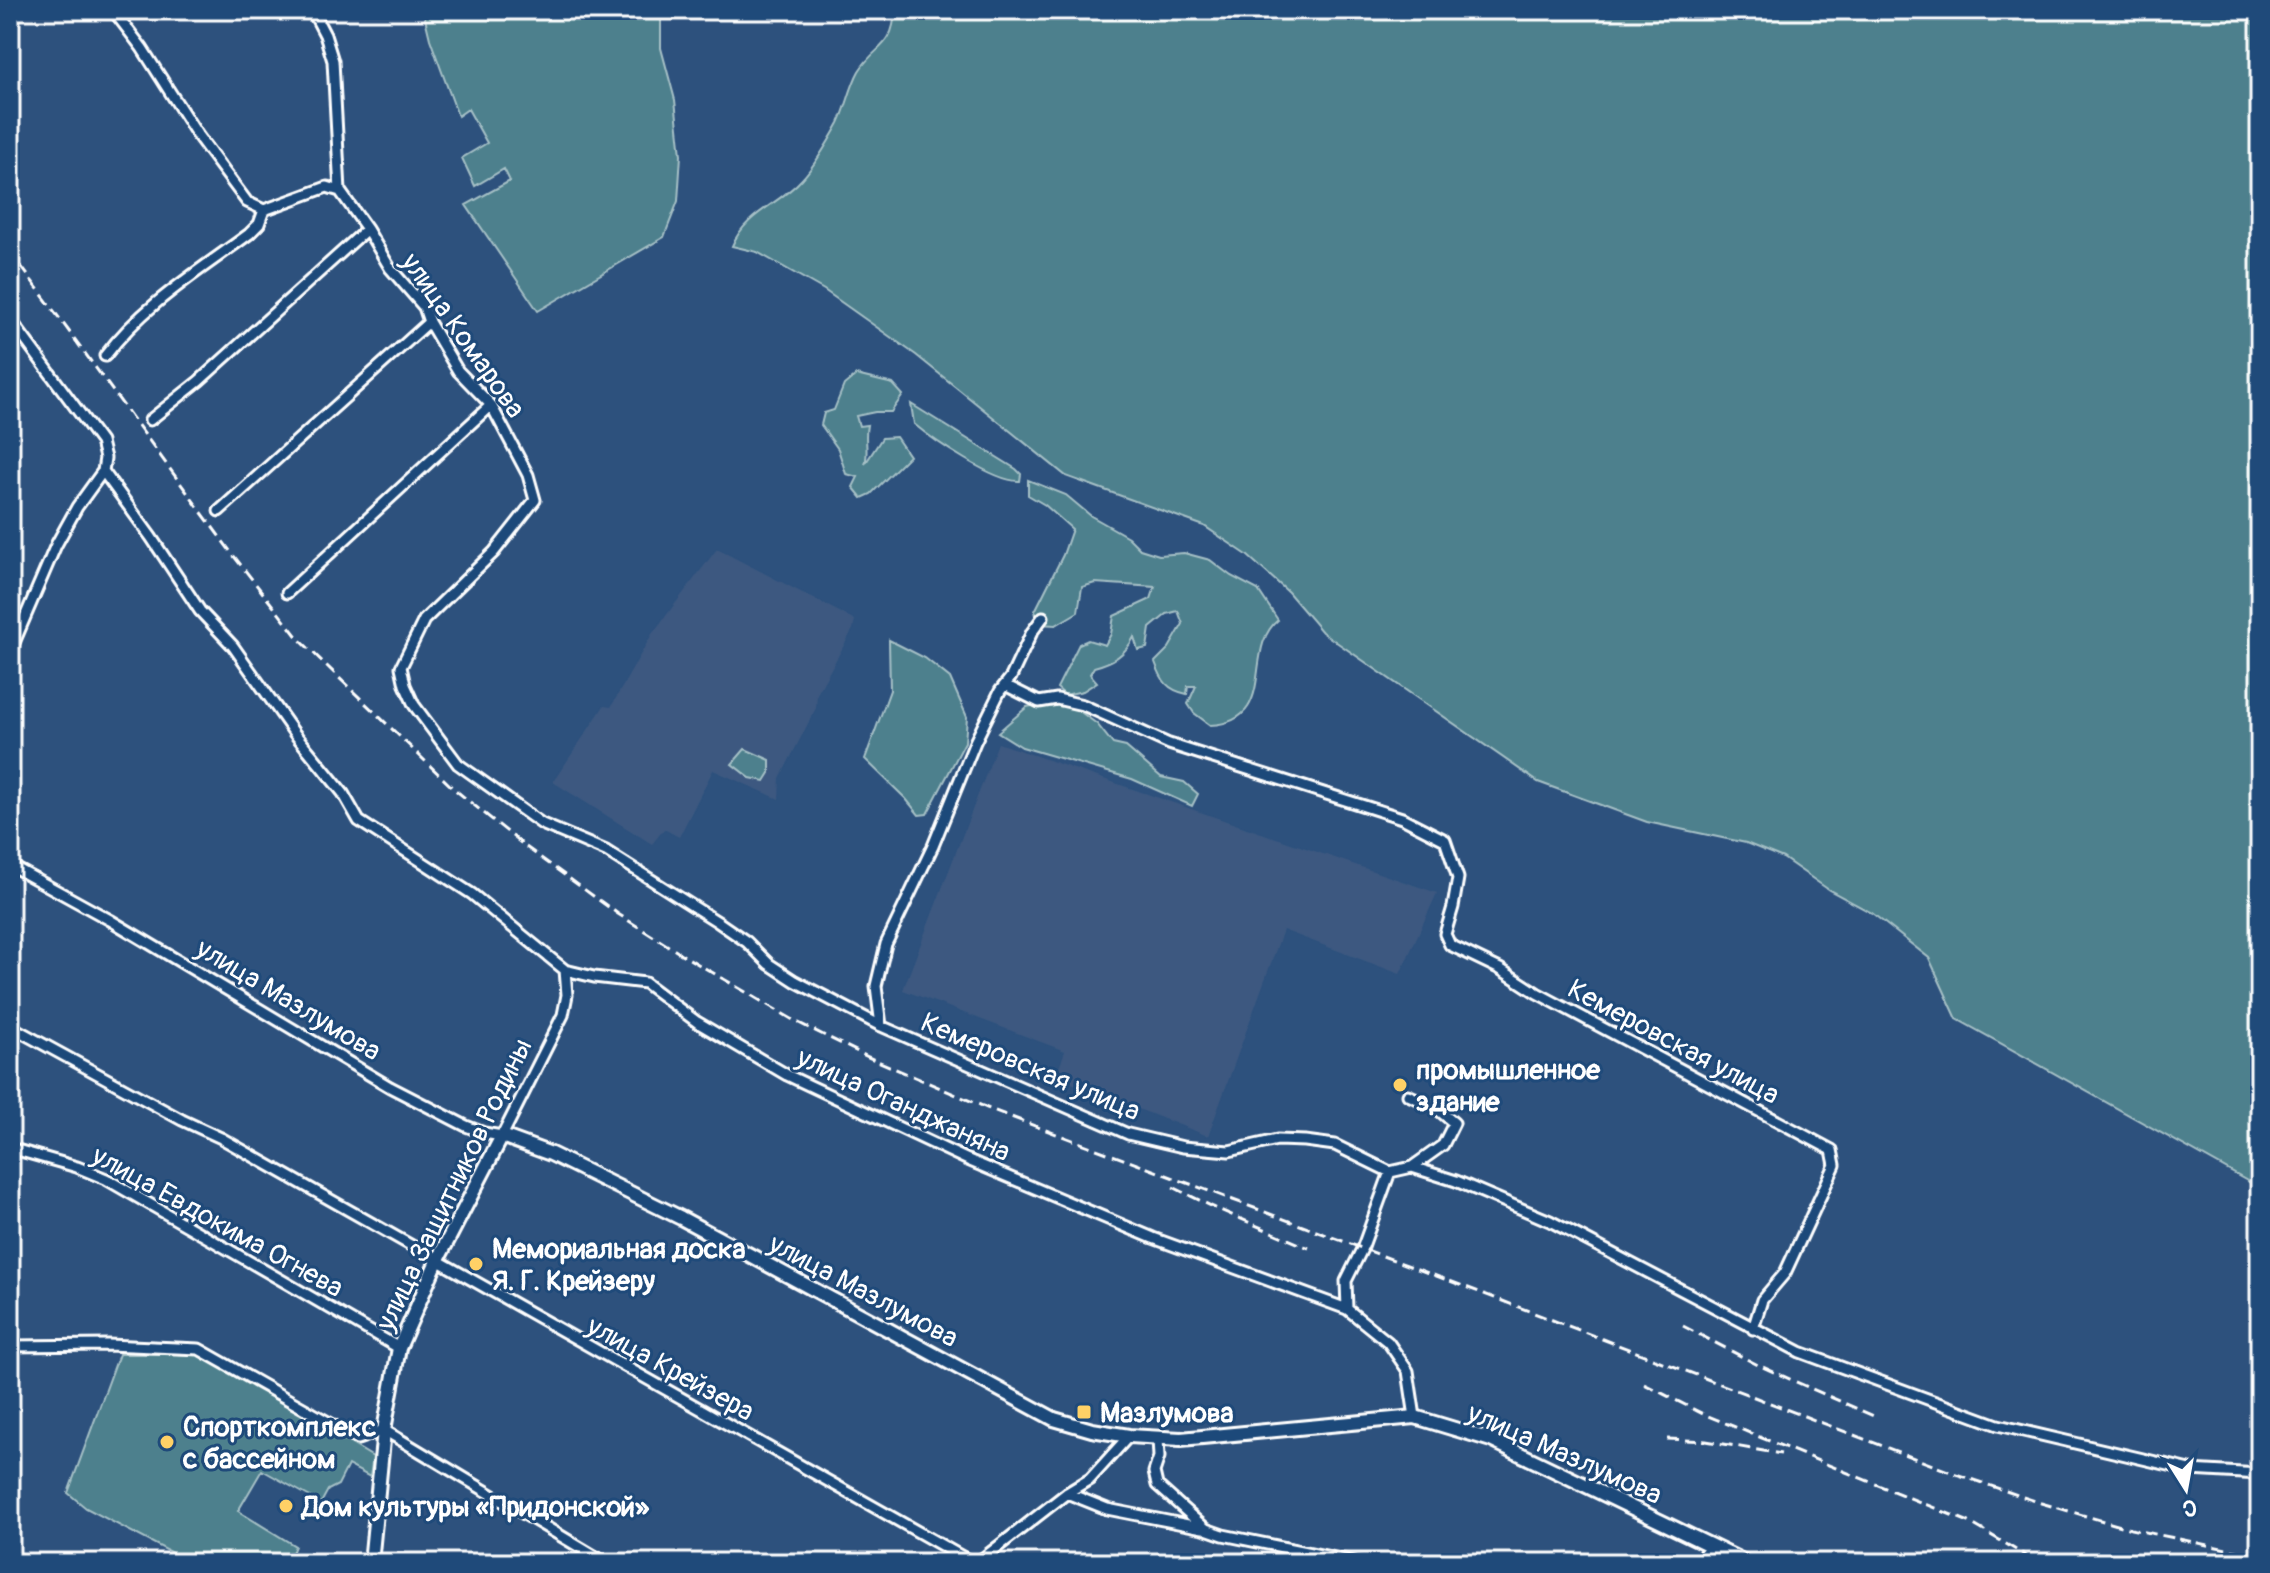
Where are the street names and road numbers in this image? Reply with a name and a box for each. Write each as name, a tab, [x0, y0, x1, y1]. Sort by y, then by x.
street label: улица Комарова	[392, 246, 533, 425]
street label: улица Мазлумова	[189, 931, 387, 1069]
street label: Кемеровская улица	[1561, 972, 1785, 1113]
street label: Кемеровская улица	[915, 1005, 1145, 1129]
street label: улица Защитников Родины	[368, 1033, 540, 1337]
street label: улица Оганджаняна	[790, 1040, 1016, 1170]
street label: улица Евдокима Огнева	[84, 1138, 349, 1306]
street label: улица Мазлумова	[762, 1226, 964, 1356]
street label: улица Крейзера	[580, 1308, 760, 1430]
street label: улица Мазлумова	[1461, 1395, 1667, 1513]

